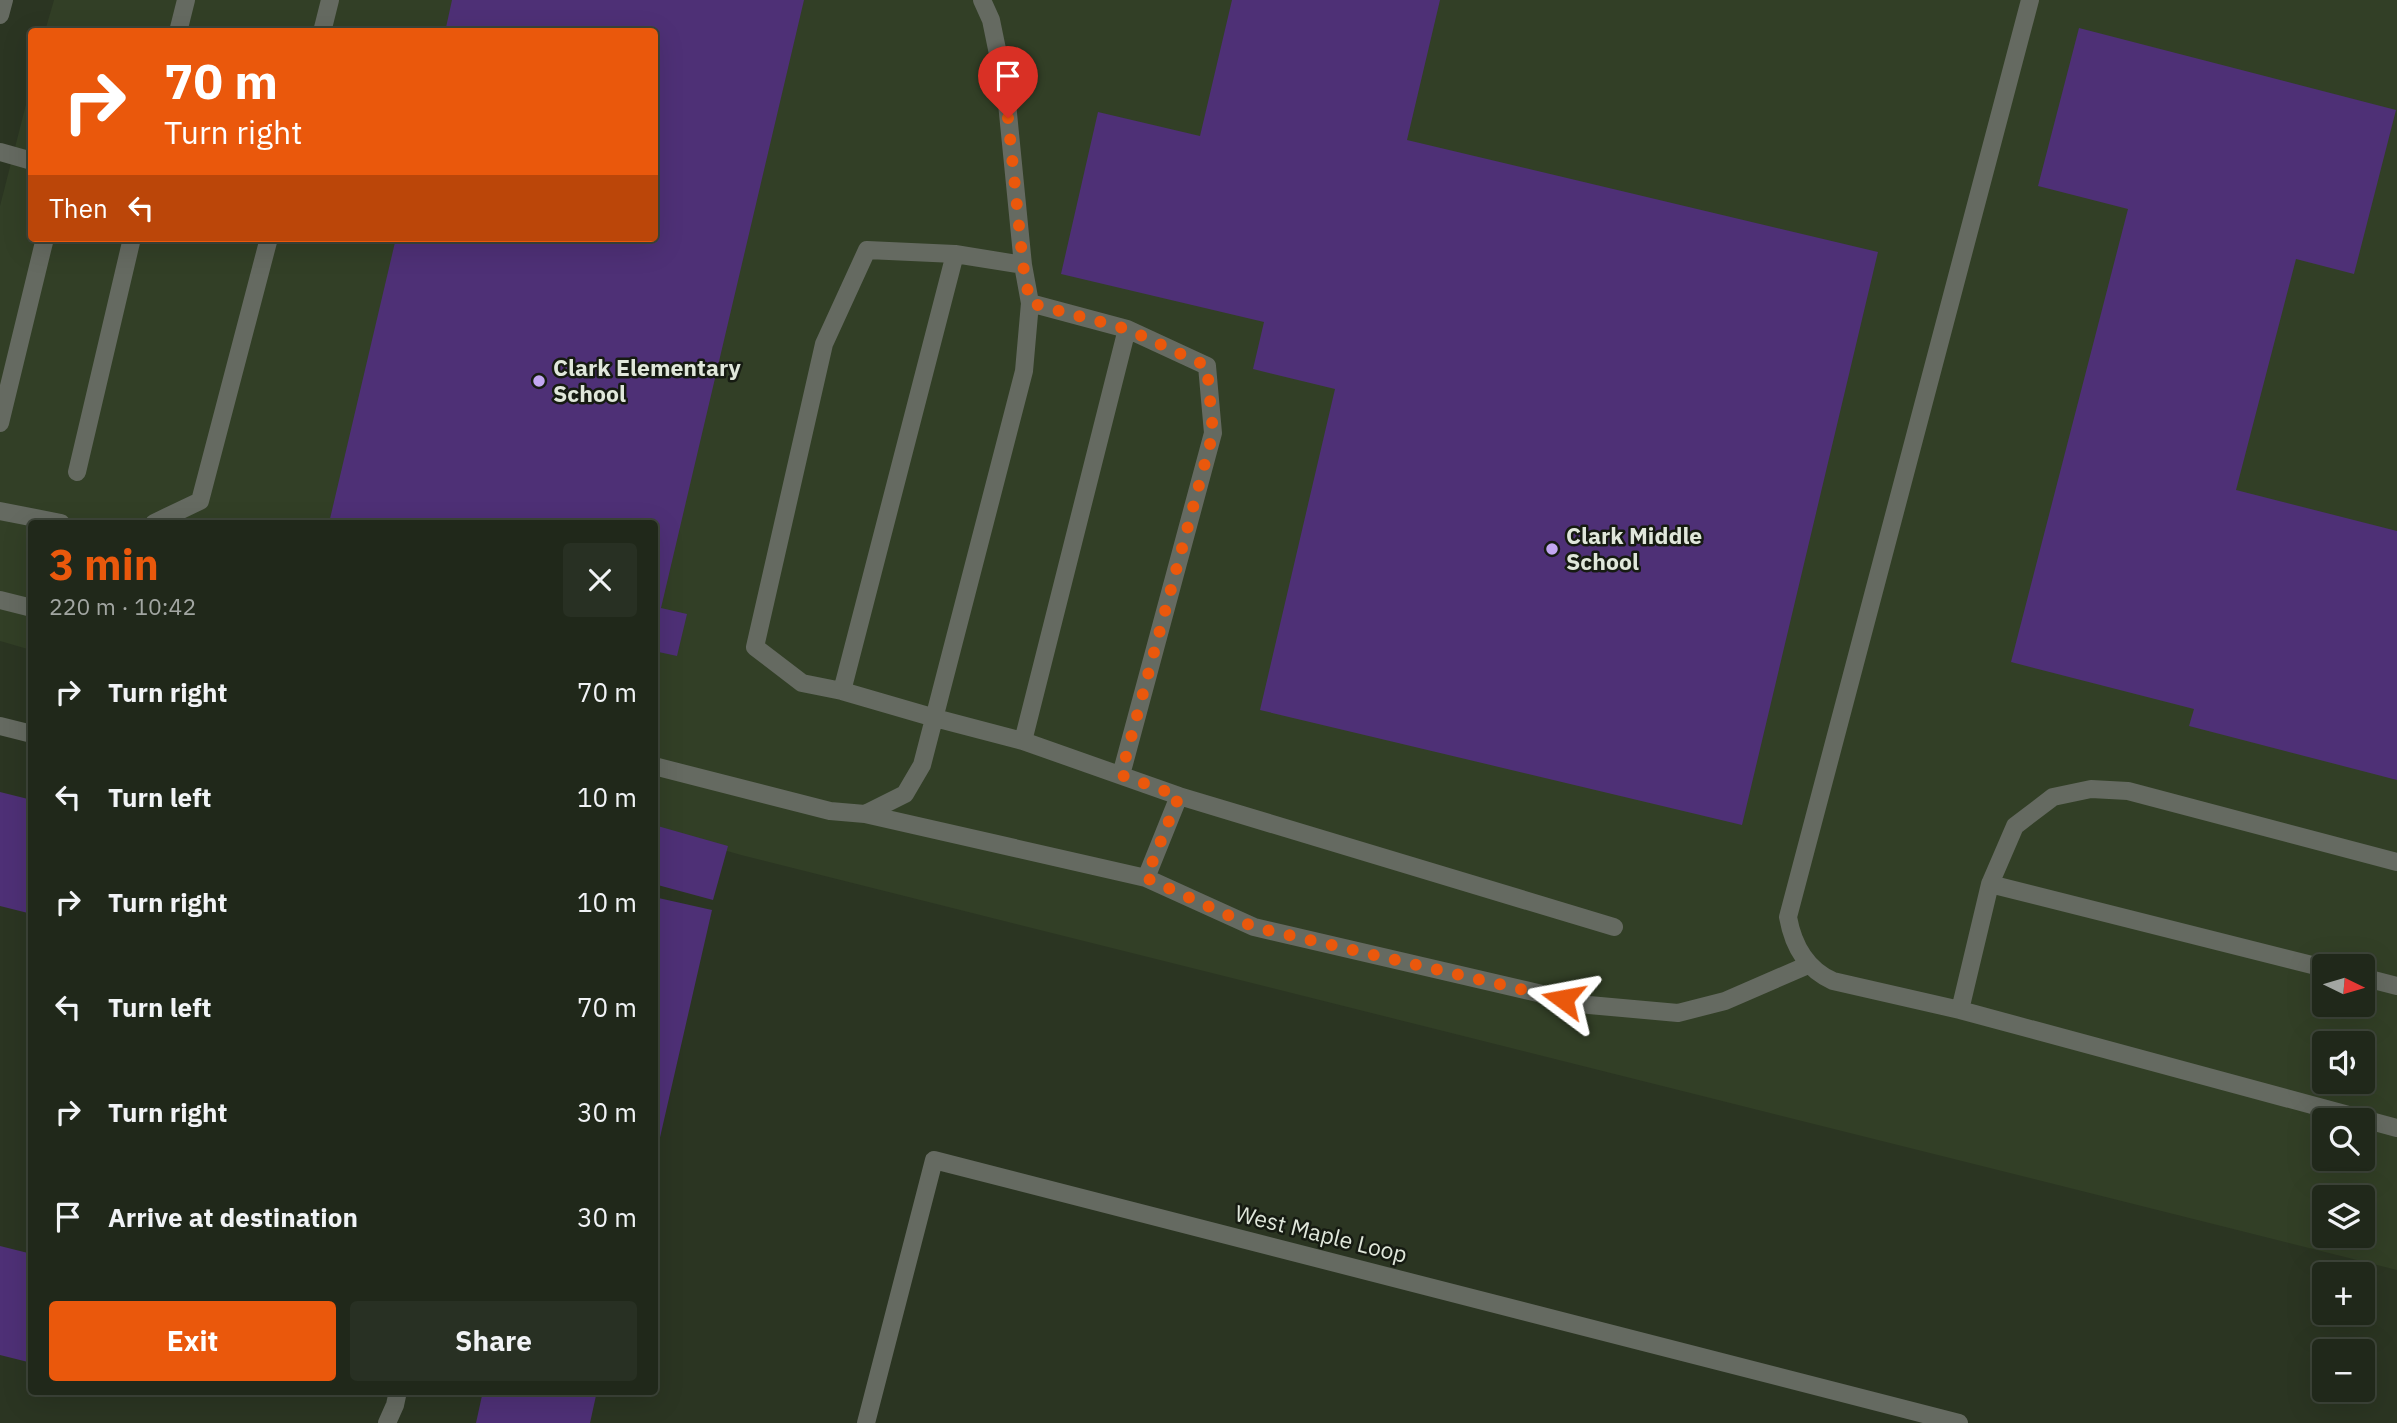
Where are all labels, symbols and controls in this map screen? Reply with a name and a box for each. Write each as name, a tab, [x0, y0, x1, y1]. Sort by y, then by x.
pin	[978, 46, 1038, 118]
text: 70 m	[164, 49, 278, 112]
icon: right	[49, 56, 140, 147]
icon: arrive	[989, 57, 1027, 95]
text: Turn right	[164, 111, 302, 153]
icon: left	[122, 189, 160, 227]
text: Then	[49, 191, 108, 225]
place label: Clark Elementary School	[553, 352, 741, 408]
marker: Clark Elementary School	[531, 373, 547, 389]
place label: Clark Middle School	[1566, 520, 1702, 576]
text: 3 min	[49, 537, 159, 592]
marker: Clark Middle School	[1544, 541, 1560, 557]
button: close	[563, 543, 637, 617]
text: 220 m · 10:42	[49, 591, 196, 621]
icon: right	[49, 673, 87, 711]
text: Turn right	[108, 675, 227, 709]
text: 70 m	[577, 675, 637, 709]
icon: left	[49, 778, 87, 816]
text: Turn left	[108, 780, 211, 814]
text: 10 m	[577, 780, 637, 814]
icon: right	[49, 883, 87, 921]
text: Turn right	[108, 885, 227, 919]
text: 10 m	[577, 885, 637, 919]
north arrow	[2312, 954, 2375, 1017]
map controls	[2312, 954, 2375, 1402]
position arrow	[1526, 962, 1600, 1036]
icon: left	[49, 988, 87, 1026]
text: Turn left	[108, 990, 211, 1024]
text: 70 m	[577, 990, 637, 1024]
button: sound	[2312, 1031, 2375, 1094]
icon: right	[49, 1093, 87, 1131]
text: Turn right	[108, 1095, 227, 1129]
text: 30 m	[577, 1095, 637, 1129]
button: search	[2312, 1108, 2375, 1171]
button: layers	[2312, 1185, 2375, 1248]
street label: West Maple Loop	[1232, 1197, 1410, 1269]
icon: arrive	[49, 1198, 87, 1236]
text: Arrive at destination	[108, 1200, 358, 1234]
text: 30 m	[577, 1200, 637, 1234]
button: +	[2312, 1262, 2375, 1325]
button: Exit	[49, 1301, 336, 1381]
button: Share	[350, 1301, 637, 1381]
button: −	[2312, 1339, 2375, 1402]

